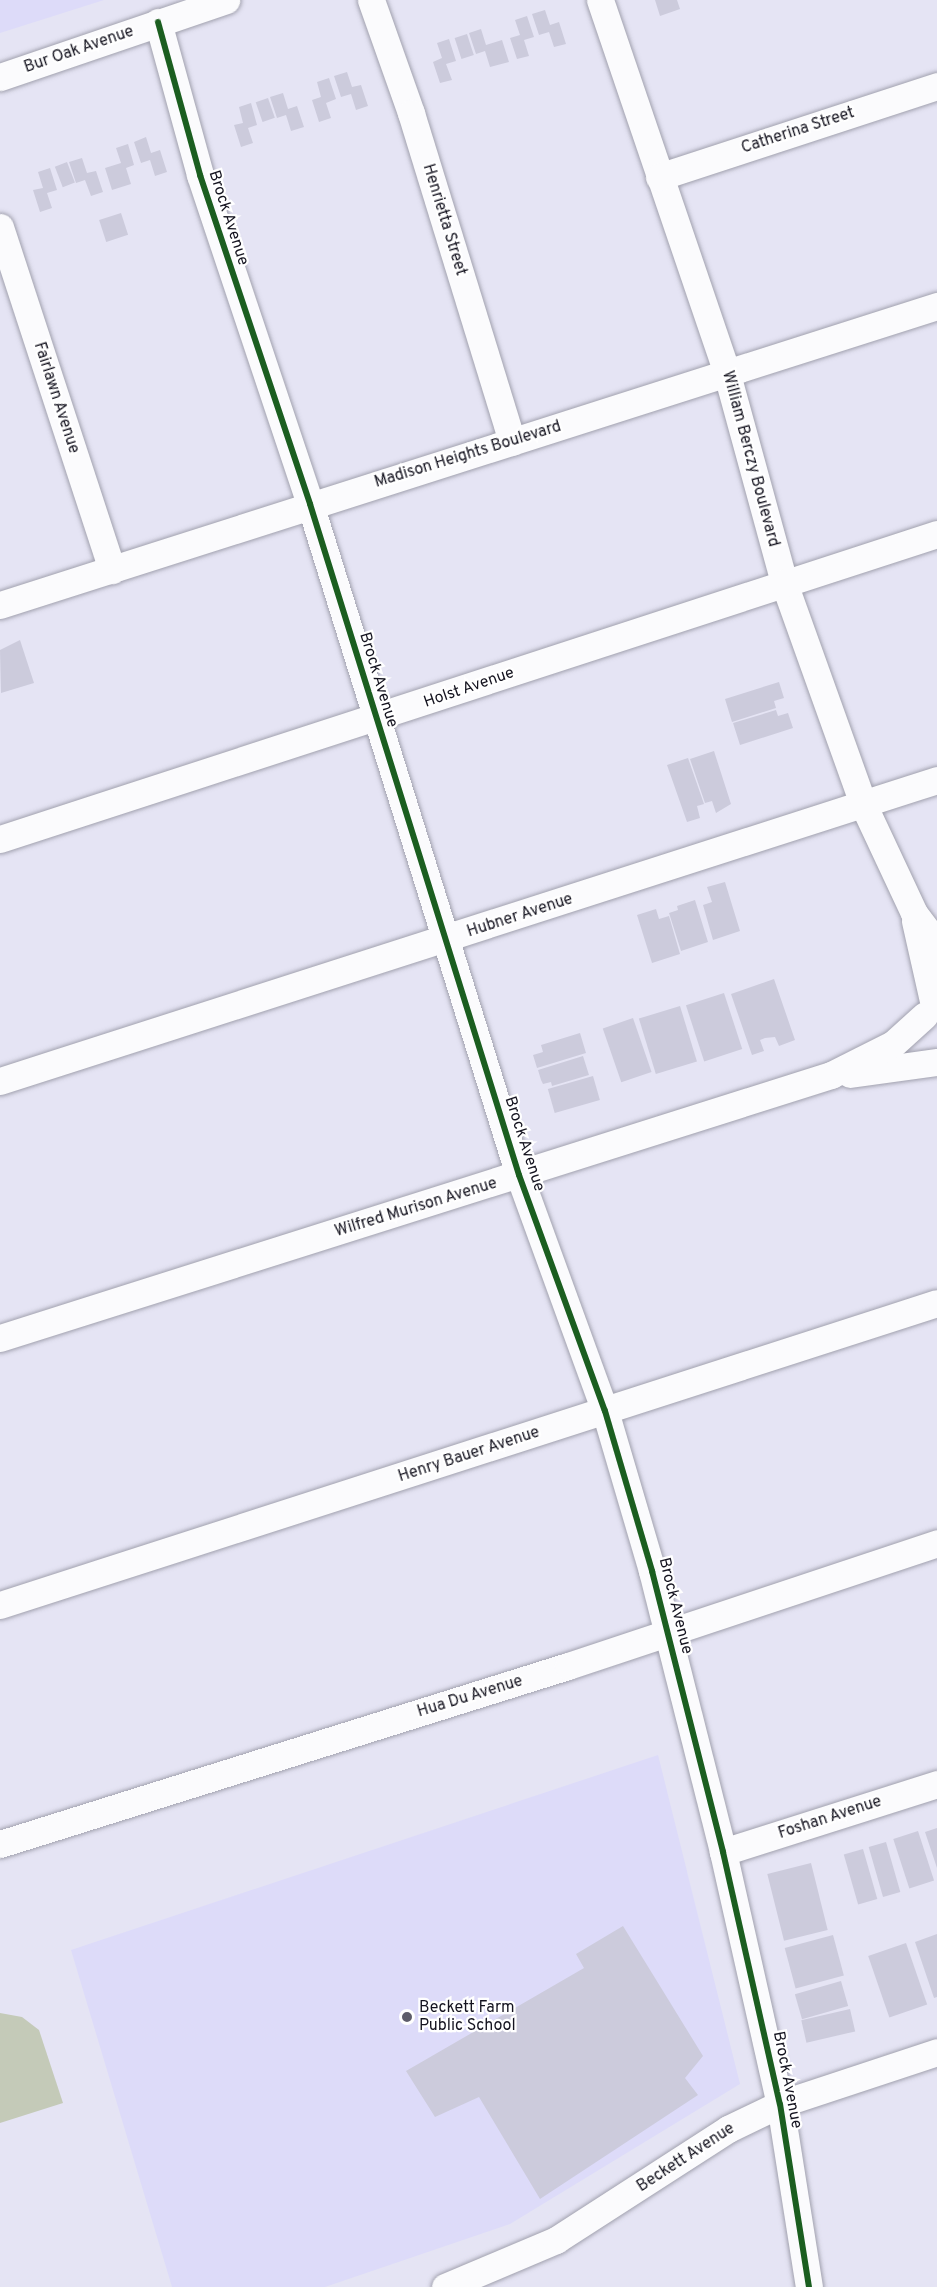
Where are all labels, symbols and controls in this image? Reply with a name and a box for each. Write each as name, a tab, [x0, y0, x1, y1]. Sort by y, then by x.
street label: Bur Oak Avenue	[21, 22, 137, 78]
street label: Catherina Street	[739, 104, 857, 158]
street label: Henrietta Street	[418, 162, 470, 278]
street label: Brock Avenue	[204, 168, 252, 268]
street label: Fairlawn Avenue	[29, 340, 83, 456]
street label: William Berczy Boulevard	[717, 369, 783, 549]
street label: Madison Heights Boulevard	[372, 417, 564, 493]
street label: Brock Avenue	[354, 630, 402, 730]
street label: Holst Avenue	[421, 663, 517, 713]
street label: Hubner Avenue	[464, 890, 576, 942]
street label: Brock Avenue	[500, 1094, 548, 1194]
street label: Wilfred Murison Avenue	[332, 1174, 500, 1242]
street label: Henry Bauer Avenue	[396, 1423, 542, 1487]
street label: Brock Avenue	[654, 1556, 696, 1656]
street label: Hua Du Avenue	[415, 1672, 525, 1722]
street label: Foshan Avenue	[776, 1792, 884, 1844]
place label: Beckett Farm Public School	[419, 1998, 516, 2036]
marker: Beckett Farm Public School	[400, 2010, 414, 2024]
street label: Brock Avenue	[768, 2029, 806, 2131]
street label: Beckett Avenue	[633, 2119, 739, 2197]

